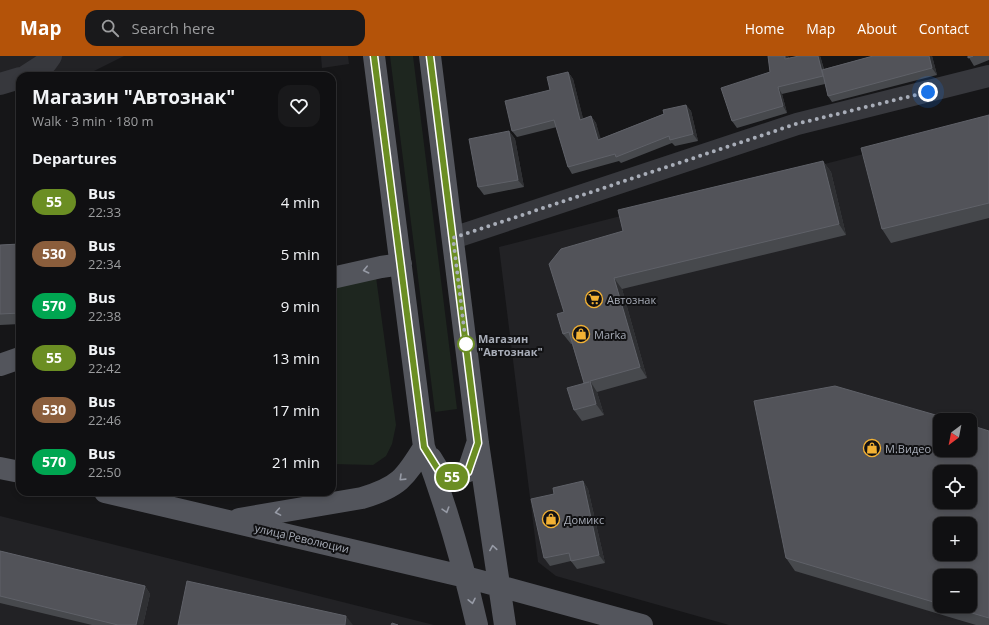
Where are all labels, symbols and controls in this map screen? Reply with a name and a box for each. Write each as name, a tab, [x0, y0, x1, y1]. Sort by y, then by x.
search box	[85, 10, 365, 46]
text: Map	[20, 15, 61, 41]
icon: search	[99, 17, 121, 39]
text: Search here	[131, 18, 215, 38]
text: Home	[745, 19, 784, 38]
text: Map	[806, 19, 835, 38]
text: About	[857, 19, 897, 38]
text: Contact	[919, 19, 969, 38]
your location	[918, 82, 938, 102]
text: Магазин "Автознак"	[32, 84, 235, 110]
button: heart	[278, 85, 320, 127]
text: Walk · 3 min · 180 m	[32, 112, 154, 130]
text: Departures	[32, 148, 117, 168]
text: Bus	[88, 183, 115, 203]
text: 55	[46, 192, 62, 211]
text: 4 min	[281, 192, 320, 212]
text: 22:33	[88, 203, 121, 221]
text: Bus	[88, 235, 115, 255]
text: 530	[42, 244, 66, 263]
text: 5 min	[281, 244, 320, 264]
text: 22:34	[88, 255, 121, 273]
one-way arrow	[363, 266, 369, 274]
text: Bus	[88, 287, 115, 307]
supermarket icon: Автознак	[584, 289, 604, 309]
place label: Автознак	[607, 292, 656, 307]
text: 570	[42, 296, 66, 315]
text: 9 min	[281, 296, 320, 316]
text: 22:38	[88, 307, 121, 325]
shop icon: Marka	[571, 324, 591, 344]
place label: Marka	[594, 327, 626, 342]
place label: Магазин "Автознак"	[478, 331, 543, 359]
marker: Магазин "Автознак"	[457, 335, 475, 353]
text: Bus	[88, 339, 115, 359]
text: 55	[46, 348, 62, 367]
text: 13 min	[272, 348, 320, 368]
text: 22:42	[88, 359, 121, 377]
text: Bus	[88, 391, 115, 411]
text: 530	[42, 400, 66, 419]
text: 17 min	[272, 400, 320, 420]
text: 22:46	[88, 411, 121, 429]
north arrow	[933, 413, 977, 457]
map controls	[933, 413, 977, 613]
shop icon: М.Видео	[862, 438, 882, 458]
place label: М.Видео	[885, 441, 931, 456]
text: Bus	[88, 443, 115, 463]
text: 570	[42, 452, 66, 471]
text: 21 min	[272, 452, 320, 472]
text: 22:50	[88, 463, 121, 481]
line badge: 55	[434, 464, 470, 490]
button: locate	[933, 465, 977, 509]
text: 55	[444, 467, 460, 486]
one-way arrow	[399, 473, 407, 481]
one-way arrow	[441, 506, 450, 513]
one-way arrow	[275, 508, 281, 516]
shop icon: Домикс	[541, 509, 561, 529]
place label: Домикс	[564, 512, 604, 527]
button: +	[933, 517, 977, 561]
street label: улица Революции	[253, 520, 351, 556]
one-way arrow	[489, 545, 498, 551]
button: −	[933, 569, 977, 613]
one-way arrow	[467, 598, 475, 604]

